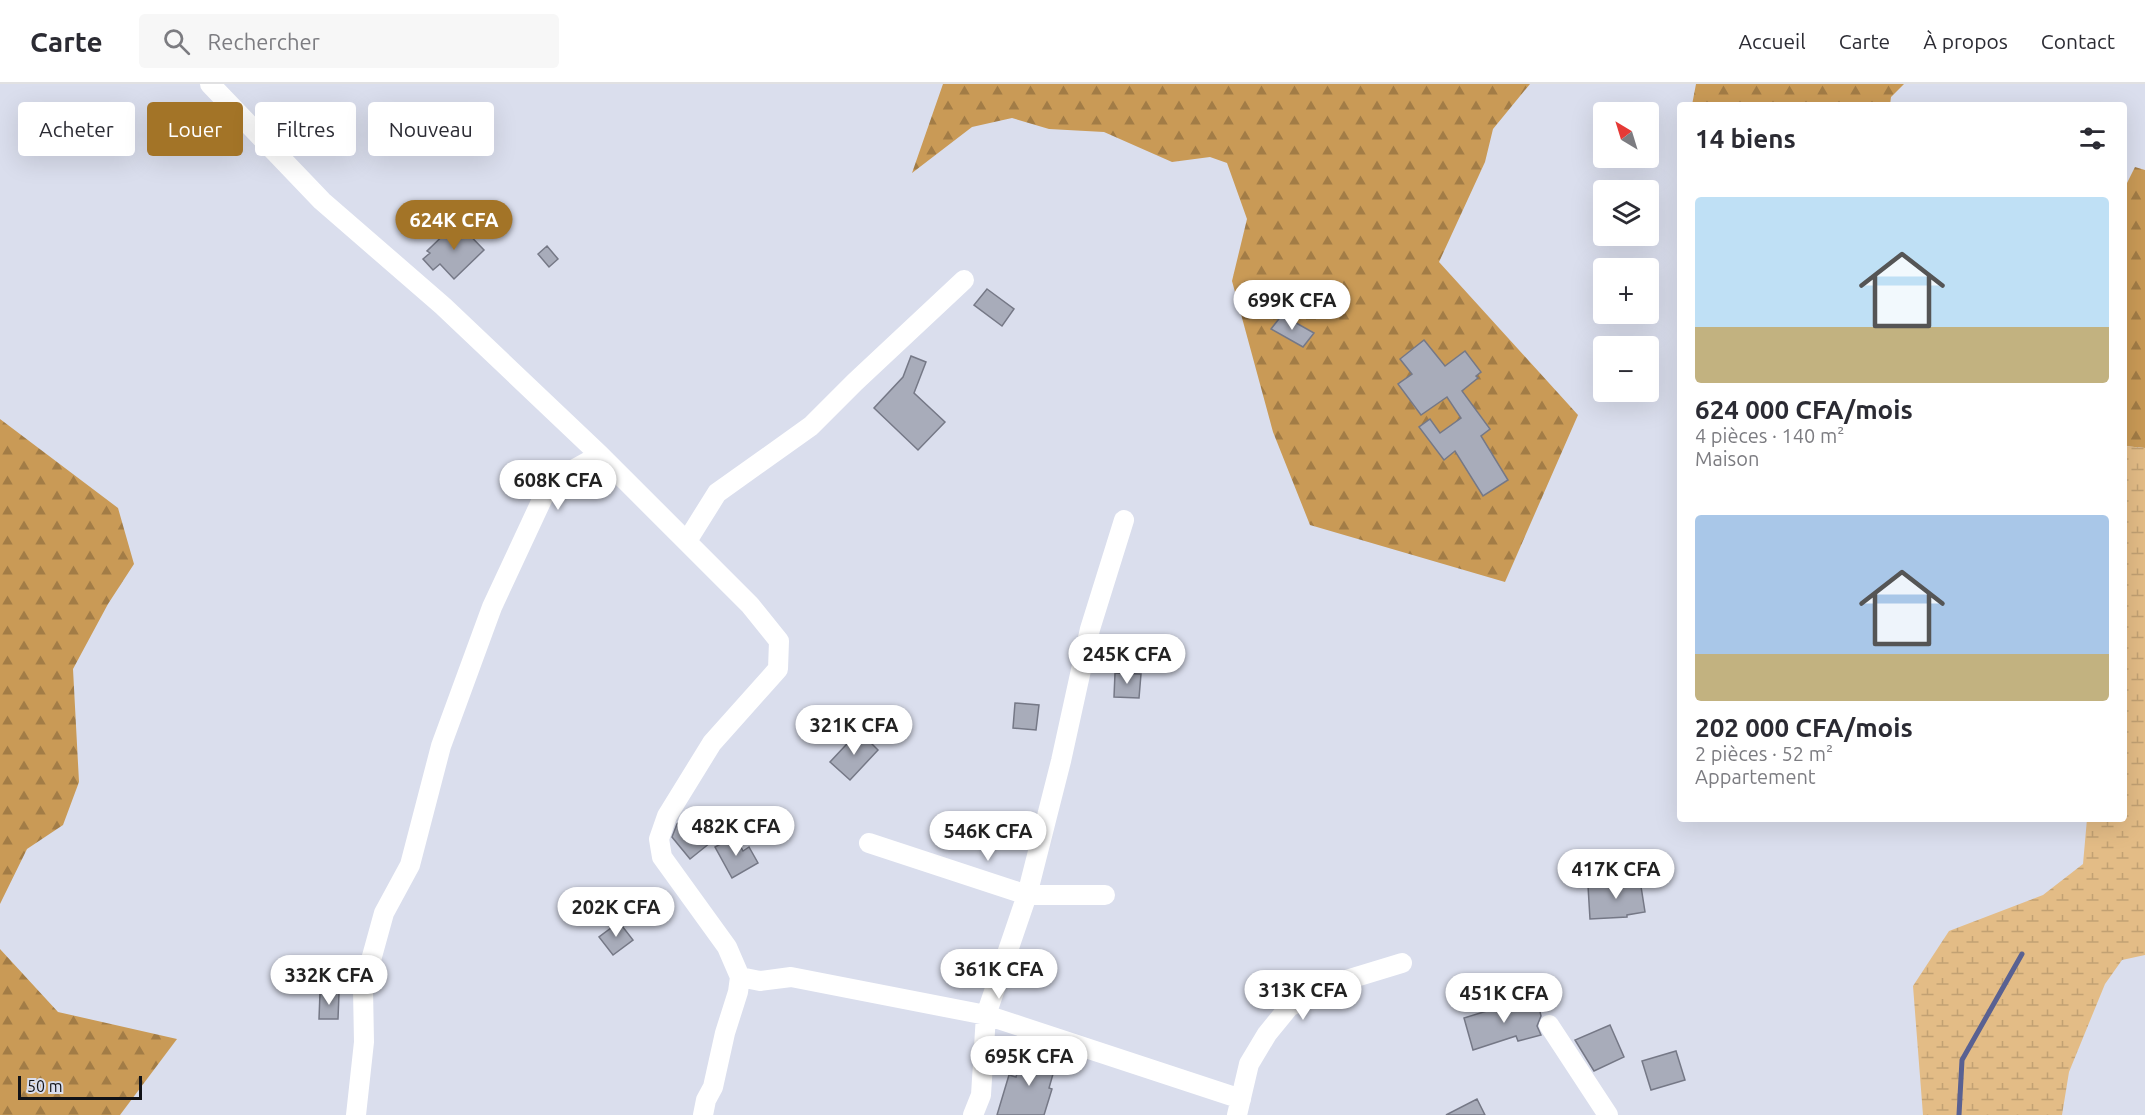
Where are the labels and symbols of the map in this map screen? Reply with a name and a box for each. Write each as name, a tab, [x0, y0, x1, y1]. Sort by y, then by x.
north arrow	[1593, 102, 1659, 168]
pin: 624K CFA	[392, 200, 516, 251]
pin: 699K CFA	[1230, 280, 1354, 331]
pin: 608K CFA	[496, 460, 620, 511]
pin: 245K CFA	[1065, 634, 1189, 685]
pin: 321K CFA	[792, 705, 916, 756]
pin: 482K CFA	[674, 806, 798, 857]
pin: 546K CFA	[926, 811, 1050, 862]
pin: 417K CFA	[1554, 849, 1678, 900]
pin: 202K CFA	[554, 887, 678, 938]
pin: 361K CFA	[937, 949, 1061, 1000]
pin: 332K CFA	[267, 955, 391, 1006]
pin: 313K CFA	[1241, 970, 1365, 1021]
pin: 451K CFA	[1442, 973, 1566, 1024]
pin: 695K CFA	[967, 1036, 1091, 1087]
scale bar	[18, 1073, 142, 1100]

